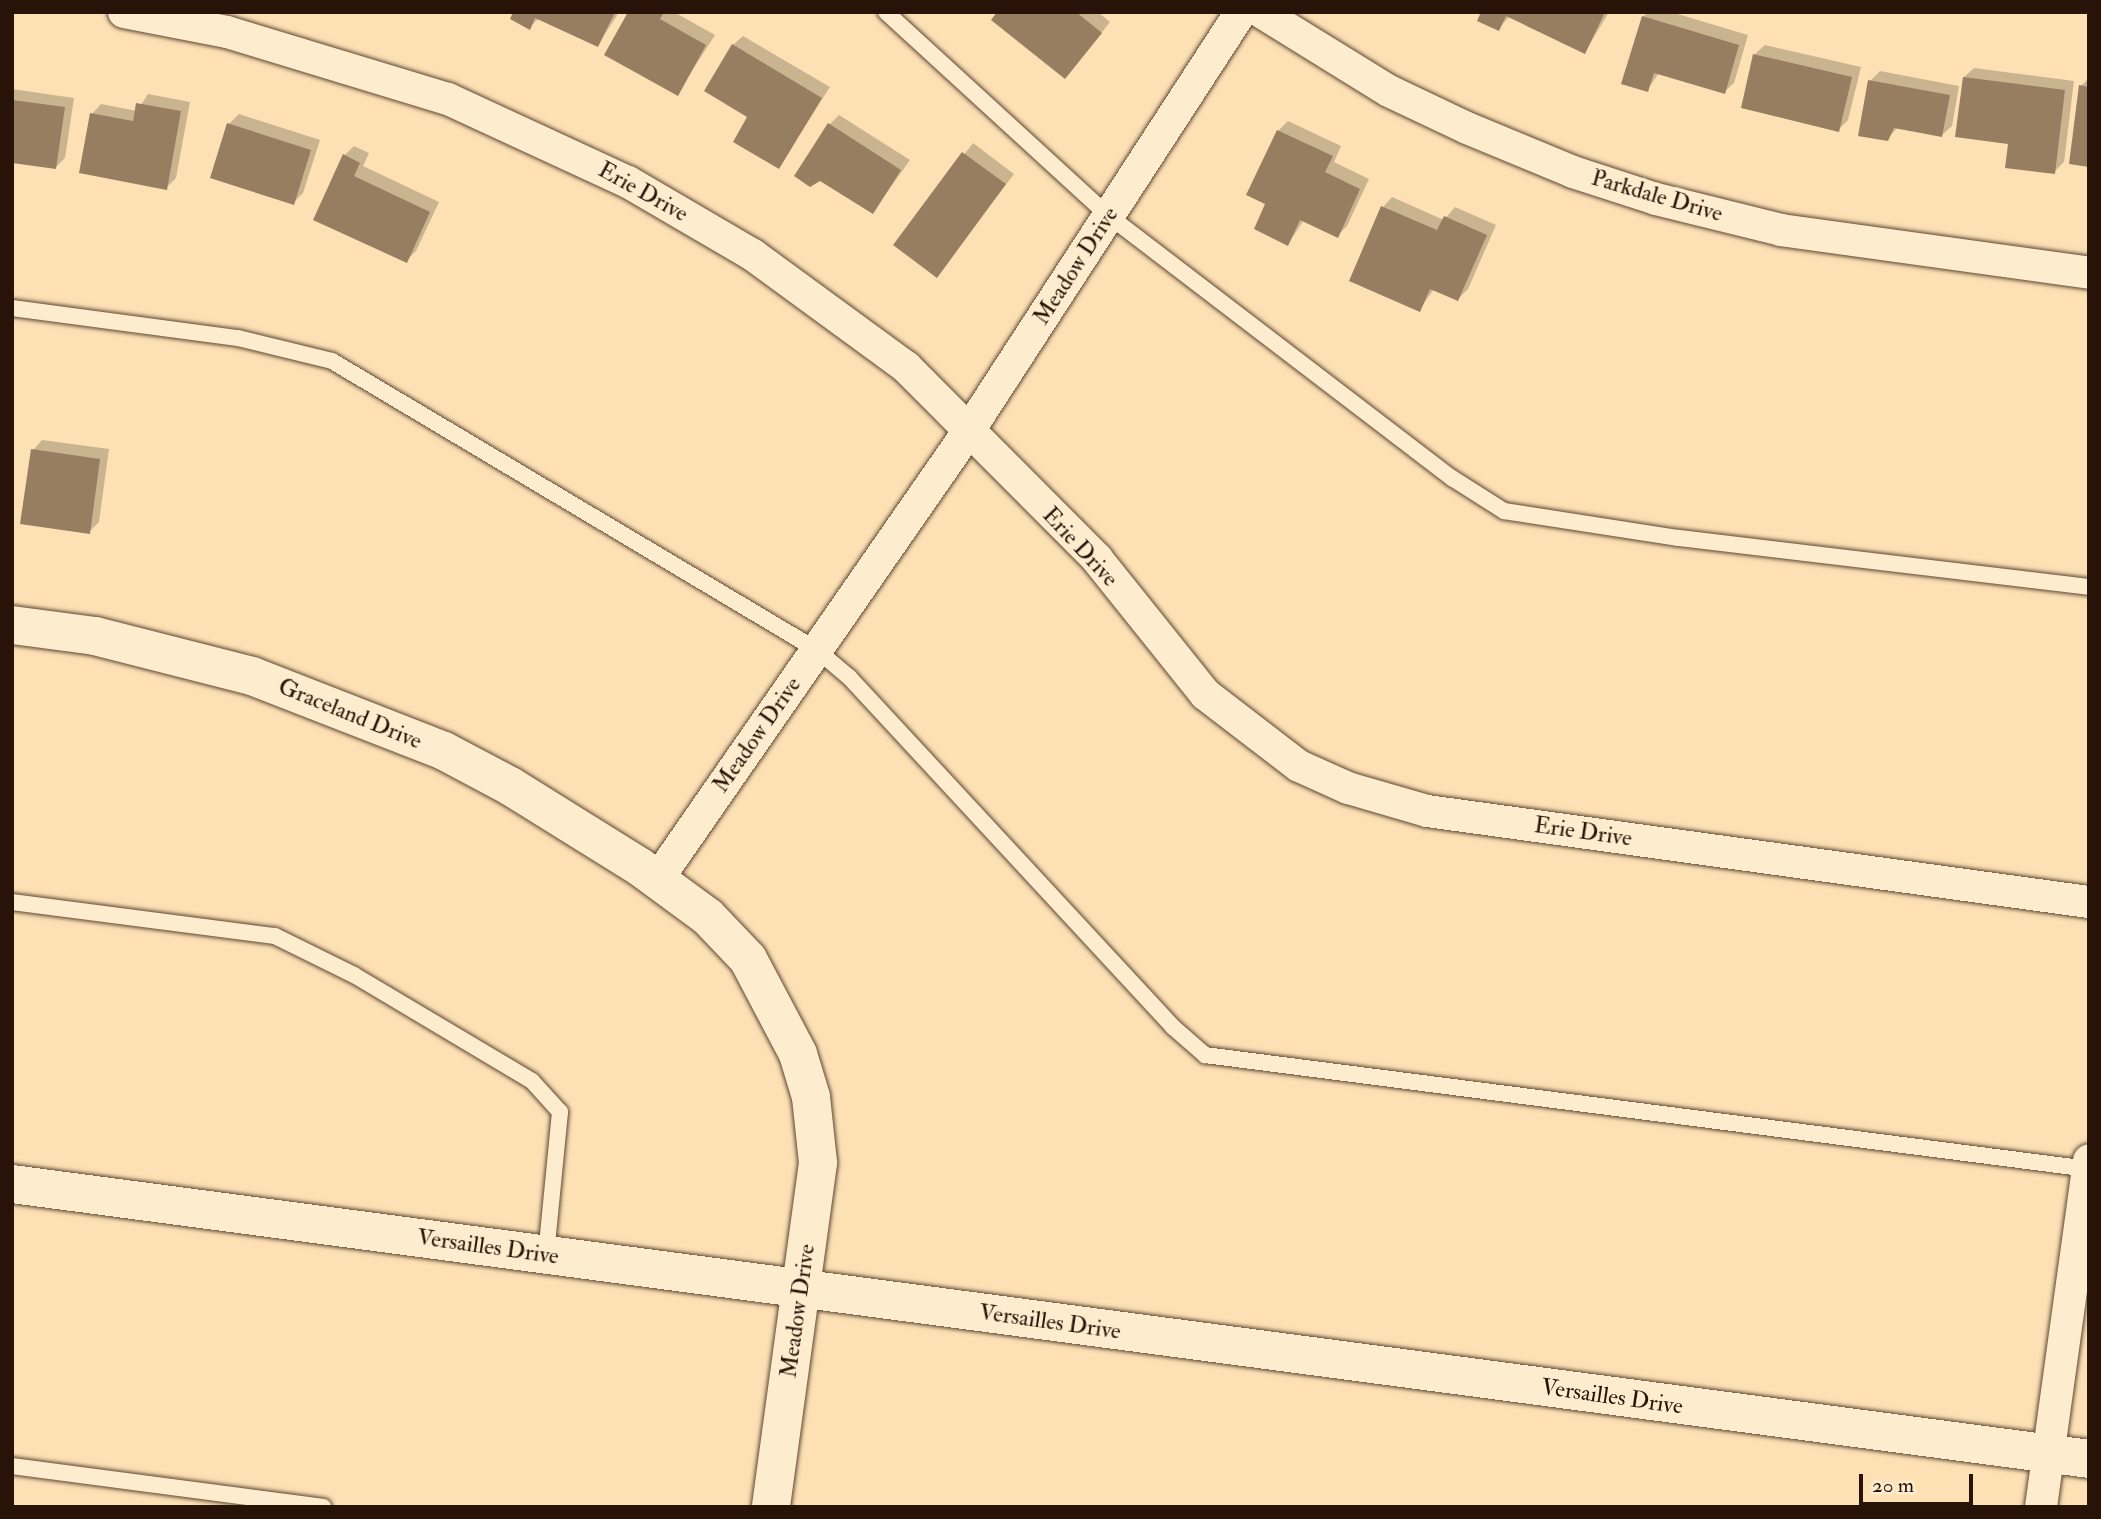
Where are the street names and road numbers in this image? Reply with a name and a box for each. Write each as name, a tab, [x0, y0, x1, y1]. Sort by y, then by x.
street label: Erie Drive	[593, 156, 693, 228]
street label: Parkdale Drive	[1588, 164, 1726, 228]
street label: Meadow Drive	[1028, 202, 1124, 330]
street label: Erie Drive	[1036, 502, 1124, 592]
street label: Meadow Drive	[707, 672, 807, 798]
street label: Graceland Drive	[274, 673, 426, 755]
street label: Erie Drive	[1532, 811, 1634, 853]
street label: Versailles Drive	[415, 1223, 561, 1271]
street label: Meadow Drive	[775, 1242, 821, 1380]
street label: Versailles Drive	[977, 1298, 1123, 1346]
street label: Versailles Drive	[1539, 1373, 1685, 1421]

